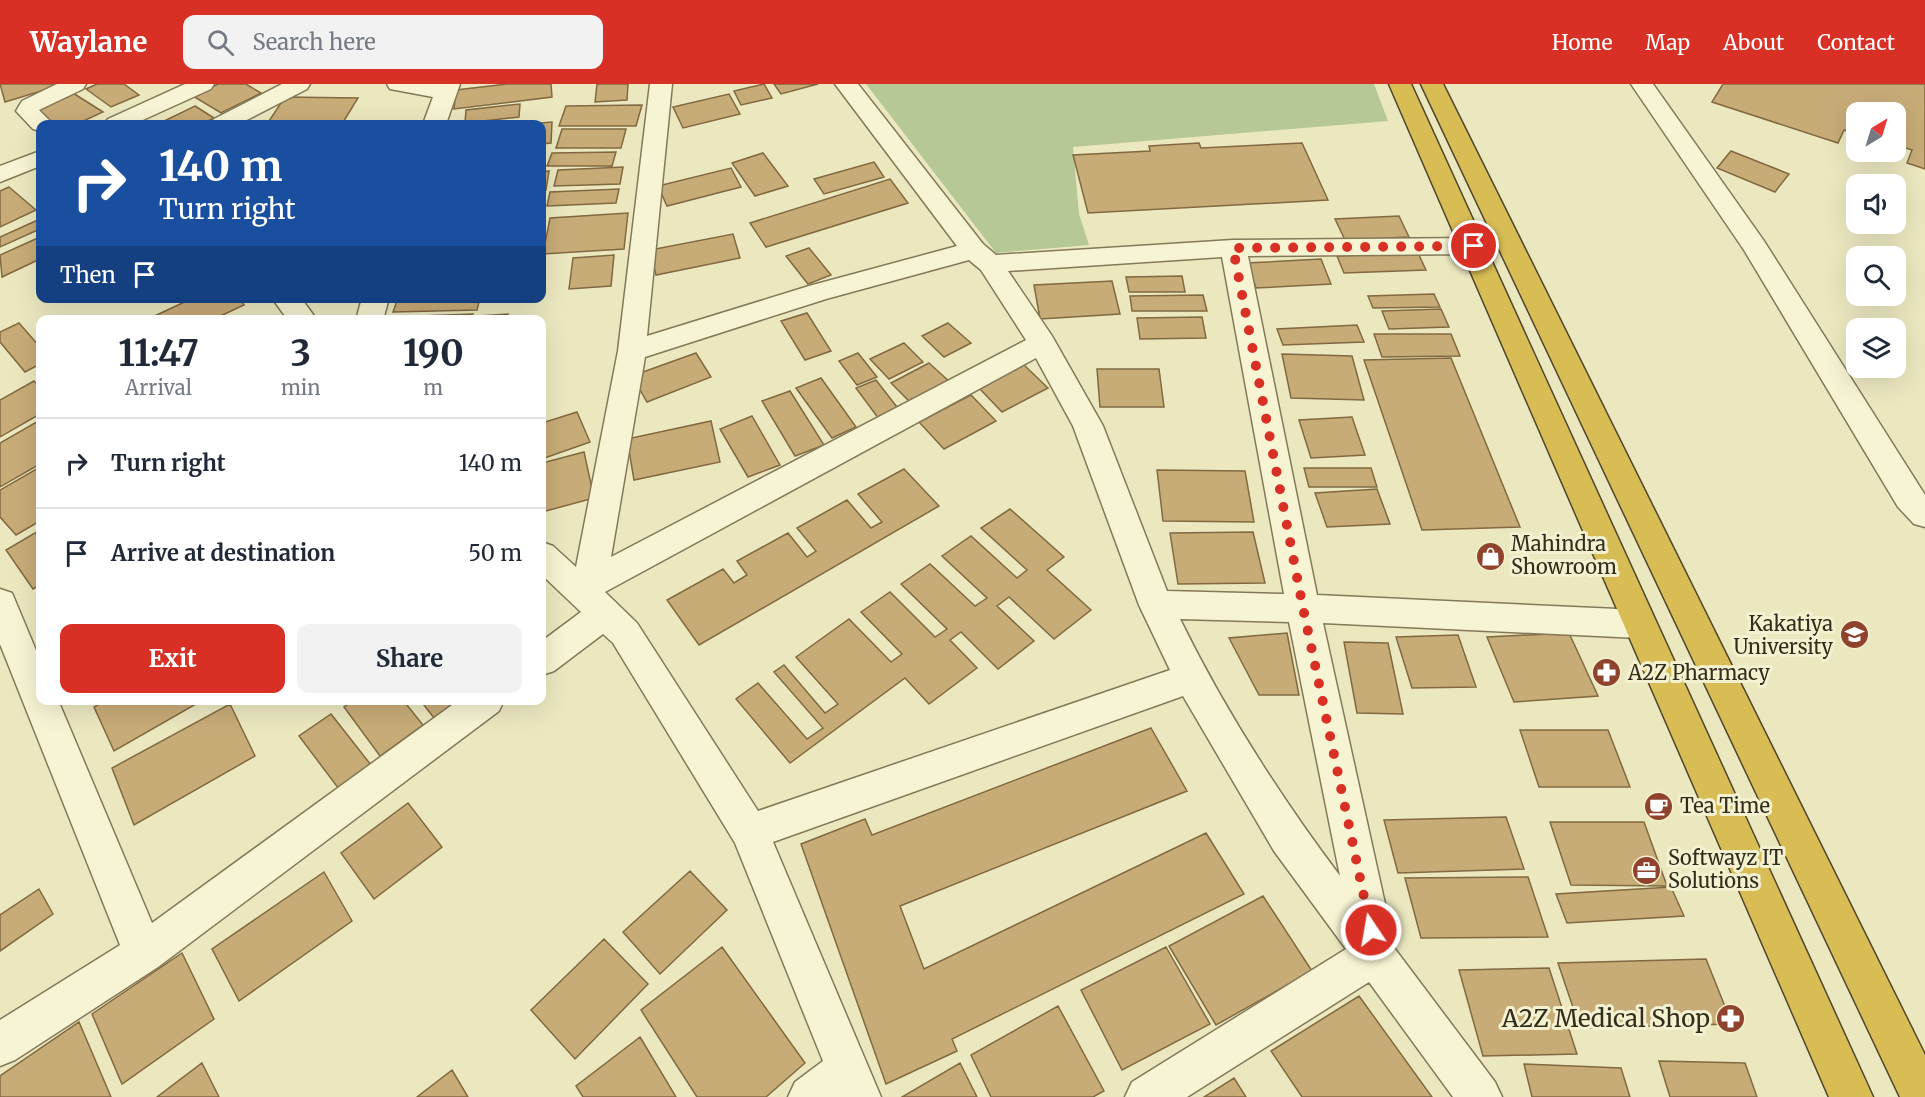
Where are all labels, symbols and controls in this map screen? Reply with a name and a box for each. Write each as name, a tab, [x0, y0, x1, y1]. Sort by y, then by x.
search box	[183, 15, 603, 69]
text: Waylane	[30, 24, 147, 60]
icon: search	[204, 26, 237, 59]
text: Search here	[252, 28, 376, 56]
text: Home	[1552, 29, 1612, 56]
text: Map	[1645, 29, 1690, 56]
text: About	[1723, 29, 1784, 56]
text: Contact	[1817, 29, 1895, 56]
north arrow	[1846, 102, 1906, 162]
map controls	[1846, 102, 1906, 378]
text: 140 m	[159, 140, 282, 192]
icon: right	[60, 144, 138, 222]
button: sound	[1846, 174, 1906, 234]
text: Turn right	[159, 192, 296, 226]
pin	[1448, 220, 1499, 271]
icon: arrive	[1457, 229, 1490, 262]
button: search	[1846, 246, 1906, 306]
icon: arrive	[128, 258, 161, 291]
text: Then	[60, 261, 116, 289]
button: layers	[1846, 318, 1906, 378]
text: 11:47	[118, 331, 199, 376]
text: 3	[290, 331, 311, 376]
text: 190	[403, 331, 464, 376]
text: Arrival	[125, 375, 192, 400]
text: min	[281, 375, 321, 400]
text: m	[423, 375, 443, 400]
icon: right	[60, 447, 93, 480]
text: Turn right	[111, 449, 225, 477]
text: 140 m	[459, 449, 522, 477]
place label: Mahindra Showroom	[1511, 531, 1617, 579]
icon: arrive	[60, 537, 93, 570]
text: Arrive at destination	[111, 539, 335, 567]
text: 50 m	[468, 539, 522, 567]
shop icon: Mahindra Showroom	[1474, 540, 1506, 572]
place label: Kakatiya University	[1733, 611, 1833, 659]
school or university icon: Kakatiya University	[1838, 619, 1870, 651]
button: Exit	[60, 624, 285, 693]
button: Share	[297, 624, 522, 693]
pharmacy icon: A2Z Pharmacy	[1591, 657, 1623, 689]
place label: A2Z Pharmacy	[1627, 660, 1770, 685]
cafe icon: Tea Time	[1643, 790, 1675, 822]
place label: Tea Time	[1680, 793, 1770, 818]
place label: Softwayz IT Solutions	[1668, 845, 1783, 893]
office icon: Softwayz IT Solutions	[1631, 854, 1663, 886]
position arrow	[1339, 898, 1403, 962]
place label: A2Z Medical Shop	[1501, 1003, 1710, 1034]
pharmacy icon: A2Z Medical Shop	[1715, 1003, 1747, 1035]

